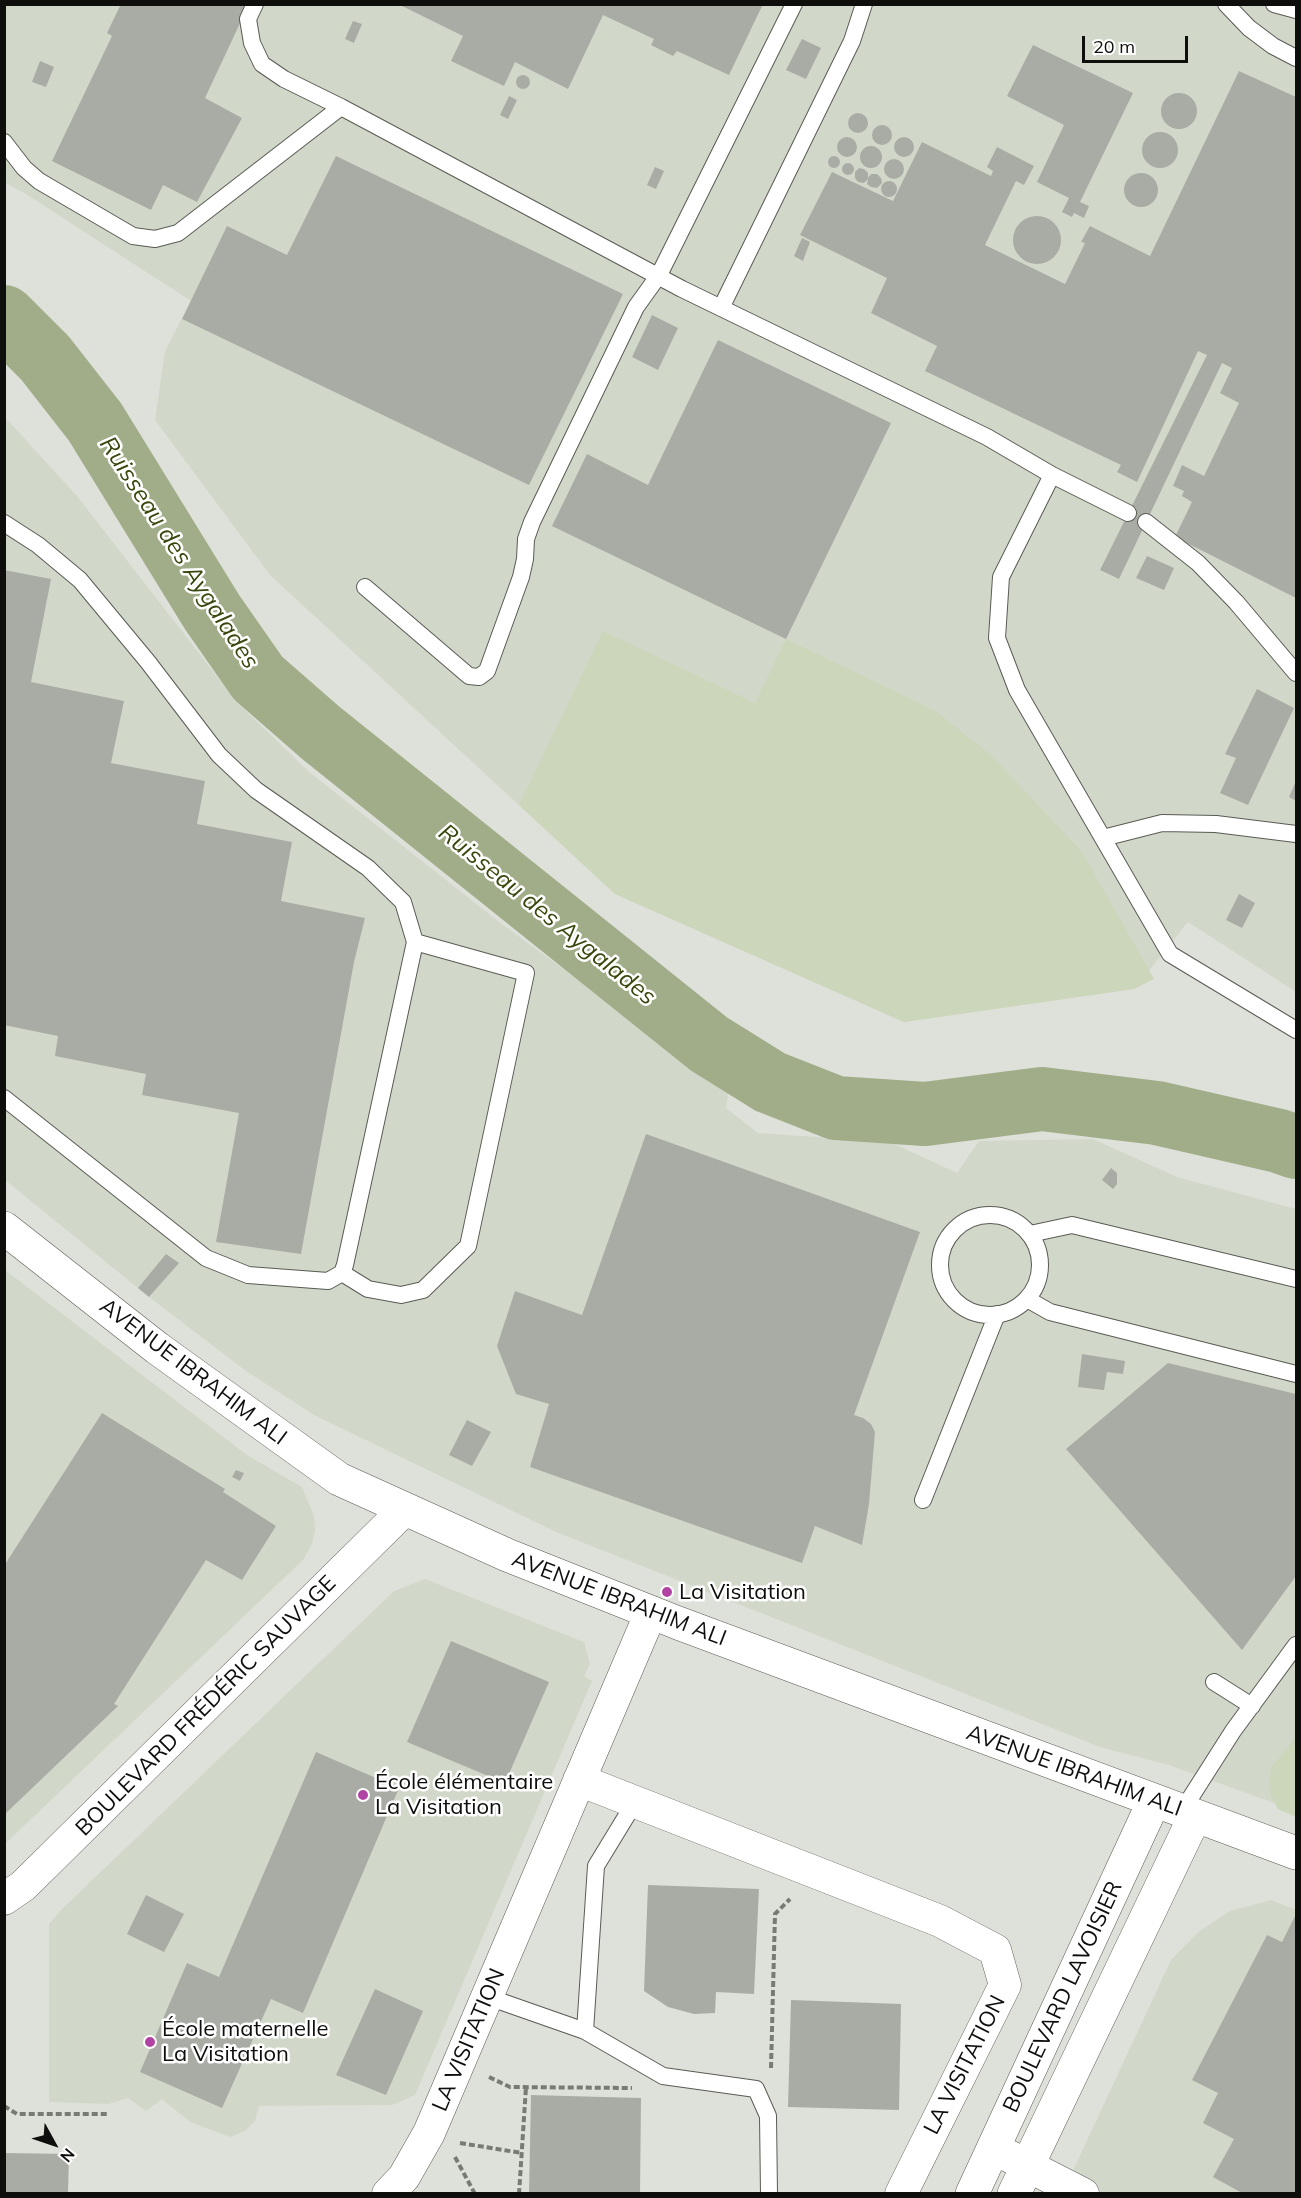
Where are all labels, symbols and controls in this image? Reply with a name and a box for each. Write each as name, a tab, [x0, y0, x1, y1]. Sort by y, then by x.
scale bar	[1085, 24, 1192, 62]
text: 20 m	[1093, 35, 1135, 58]
water label: Ruisseau des Aygalades	[93, 431, 265, 675]
water label: Ruisseau des Aygalades	[433, 819, 661, 1011]
street label: AVENUE IBRAHIM ALI	[94, 1293, 292, 1451]
street label: AVENUE IBRAHIM ALI	[508, 1546, 730, 1652]
street label: BOULEVARD FRÉDÉRIC SAUVAGE	[70, 1570, 342, 1842]
place label: La Visitation	[679, 1579, 806, 1605]
marker: La Visitation	[660, 1585, 674, 1599]
street label: AVENUE IBRAHIM ALI	[963, 1720, 1185, 1822]
place label: École élémentaire La Visitation	[375, 1769, 553, 1820]
marker: École élémentaire La Visitation	[356, 1788, 370, 1802]
street label: BOULEVARD LAVOISIER	[998, 1877, 1128, 2117]
street label: LA VISITATION	[427, 1965, 511, 2115]
street label: LA VISITATION	[919, 1991, 1011, 2139]
place label: École maternelle La Visitation	[162, 2016, 328, 2068]
marker: École maternelle La Visitation	[143, 2035, 157, 2049]
north arrow	[24, 2114, 84, 2174]
text: N	[56, 2145, 79, 2167]

